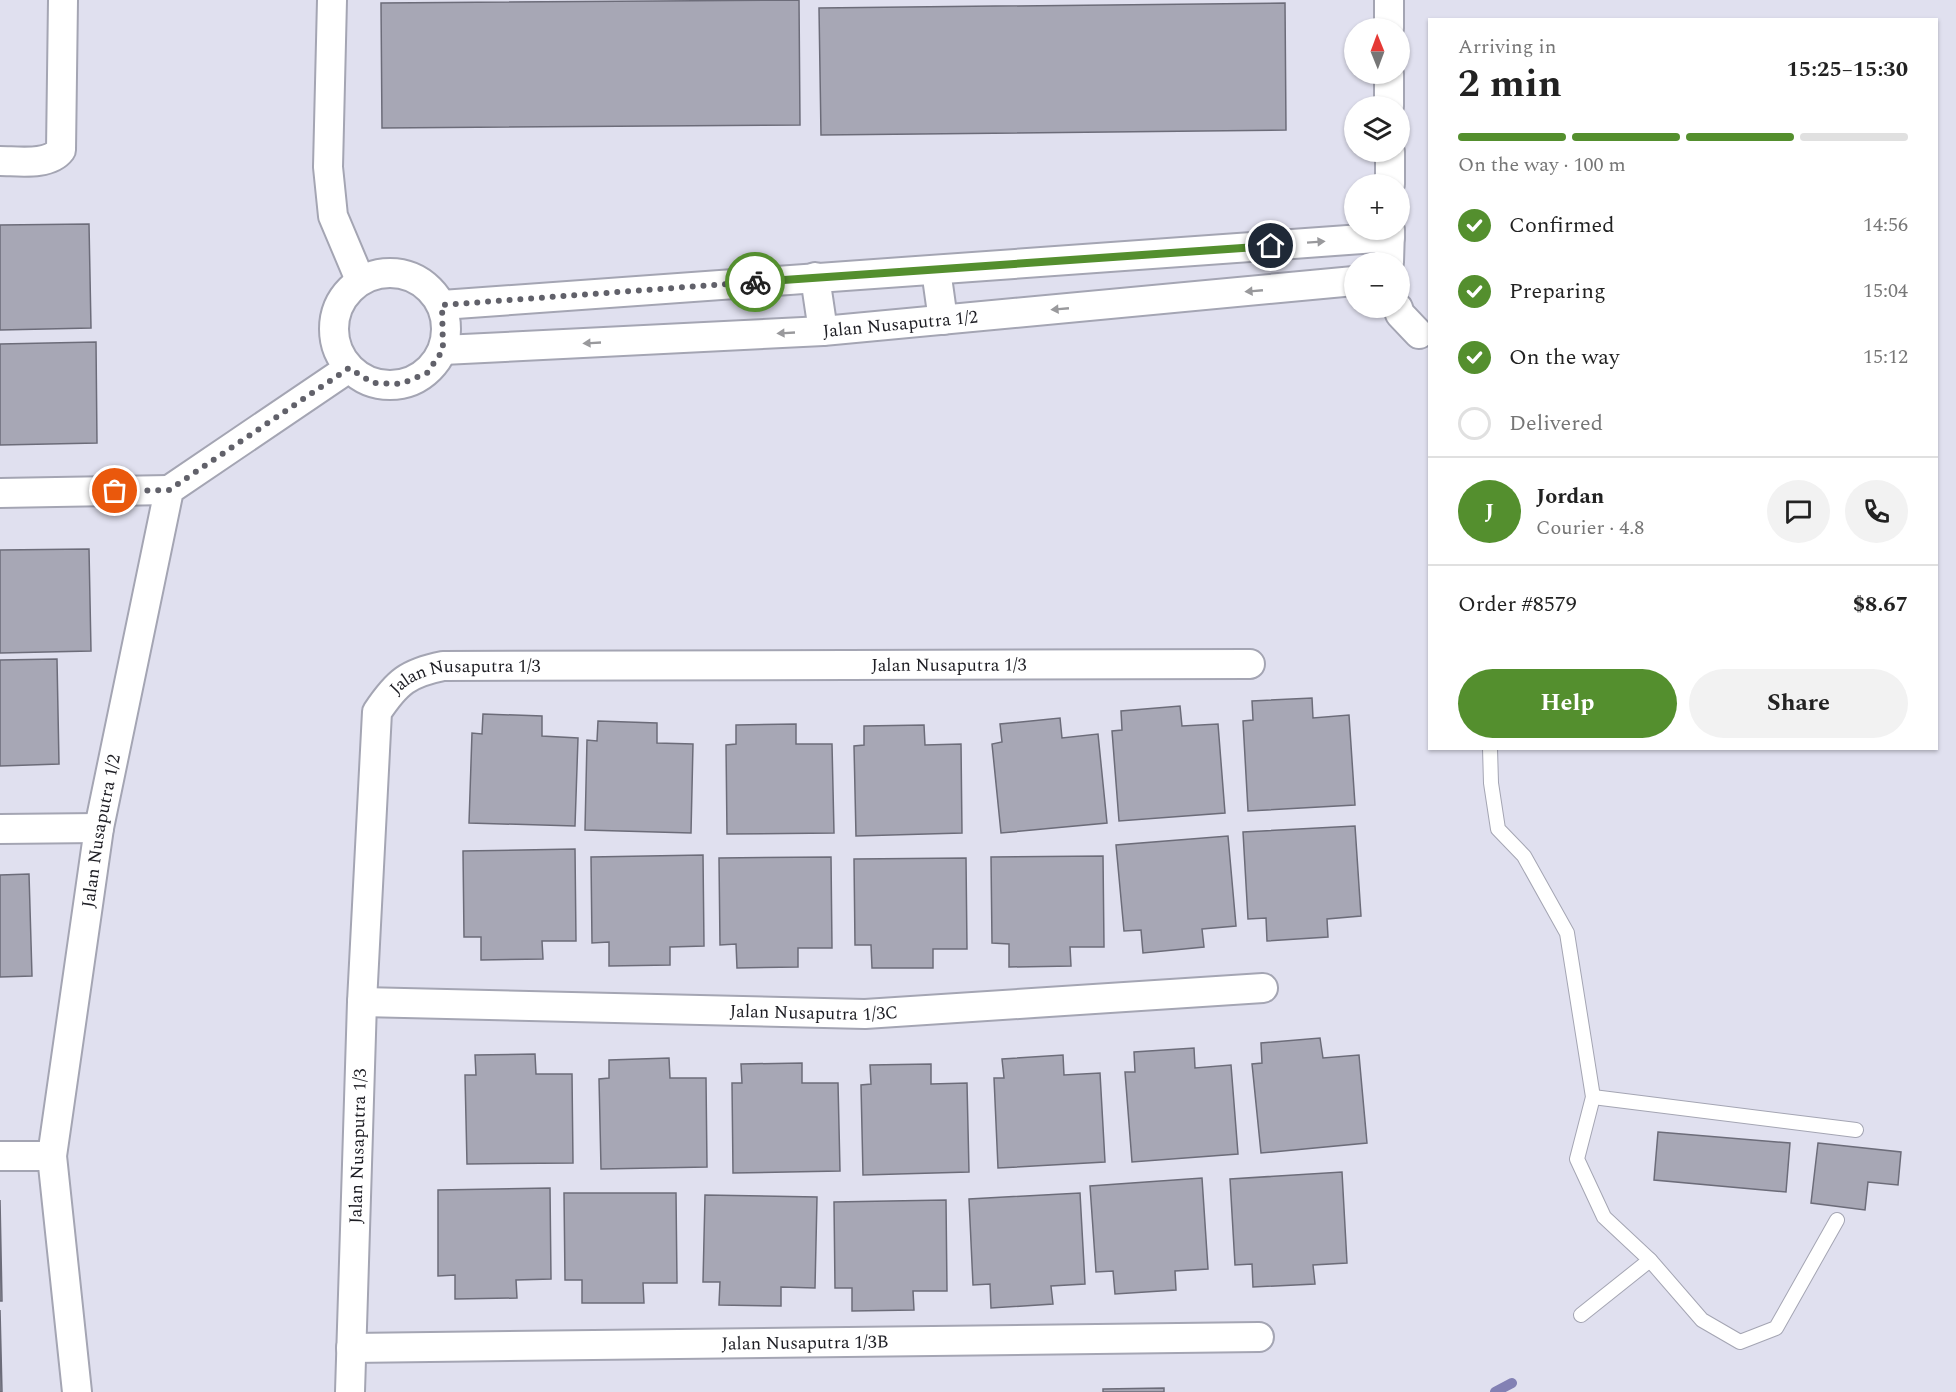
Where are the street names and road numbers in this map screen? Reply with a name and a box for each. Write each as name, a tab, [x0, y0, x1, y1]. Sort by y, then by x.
street label: Jalan Nusaputra 1/2	[822, 304, 979, 345]
street label: Jalan Nusaputra 1/3	[871, 652, 1027, 679]
street label: Jalan Nusaputra 1/3	[383, 653, 541, 701]
street label: Jalan Nusaputra 1/2	[75, 752, 128, 910]
street label: Jalan Nusaputra 1/3C	[729, 998, 899, 1028]
street label: Jalan Nusaputra 1/3	[342, 1068, 374, 1224]
street label: Jalan Nusaputra 1/3B	[721, 1328, 889, 1358]

